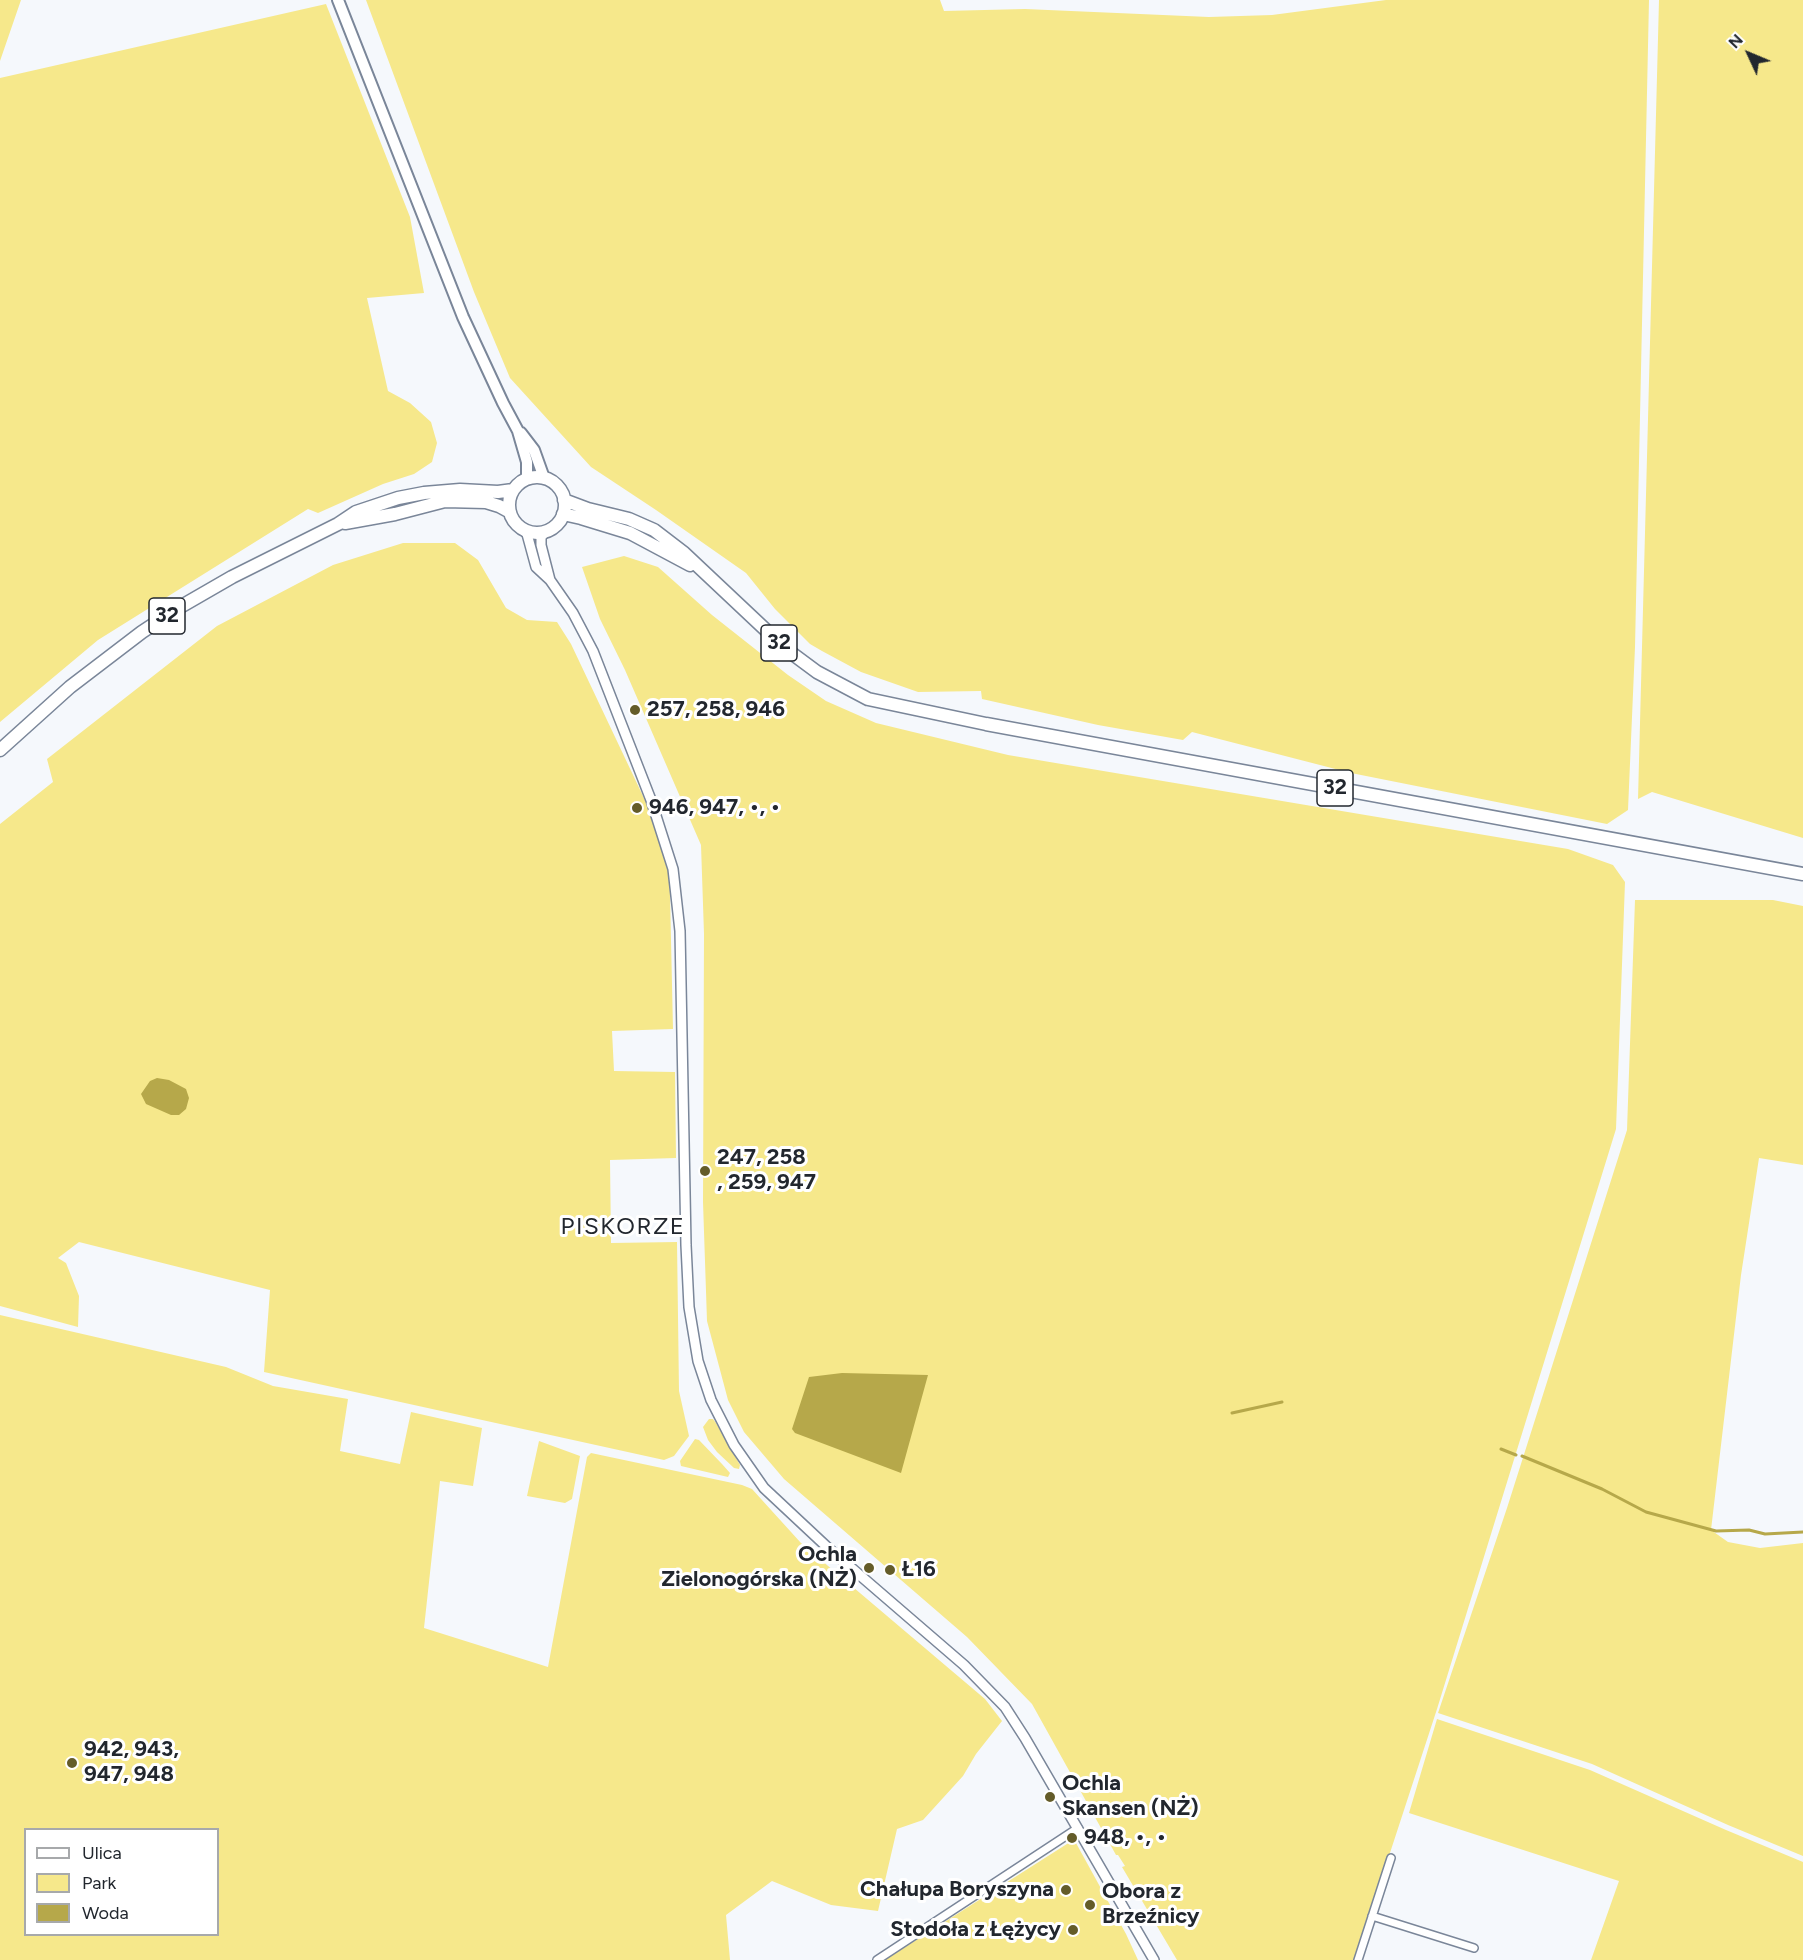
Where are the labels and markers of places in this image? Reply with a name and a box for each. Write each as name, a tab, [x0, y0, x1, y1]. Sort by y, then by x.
place label: 257, 258, 946	[647, 697, 785, 723]
marker: 257, 258, 946	[628, 703, 642, 717]
place label: 946, 947, •, •	[649, 795, 781, 821]
marker: 946, 947, •, •	[630, 801, 644, 815]
place label: 247, 258 , 259, 947	[717, 1145, 816, 1196]
marker: 247, 258 , 259, 947	[698, 1164, 712, 1178]
place label: Ochla Zielonogórska (NŻ)	[661, 1542, 857, 1594]
place label: Ł16	[902, 1557, 936, 1583]
marker: Ochla Zielonogórska (NŻ)	[862, 1561, 876, 1575]
marker: Ł16	[883, 1563, 897, 1577]
place label: 942, 943, 947, 948	[84, 1737, 179, 1789]
marker: 942, 943, 947, 948	[65, 1756, 79, 1770]
place label: Ochla Skansen (NŻ)	[1062, 1771, 1199, 1822]
marker: Ochla Skansen (NŻ)	[1043, 1790, 1057, 1804]
place label: 948, •, •	[1084, 1825, 1167, 1851]
marker: 948, •, •	[1065, 1831, 1079, 1845]
place label: Chałupa Boryszyna	[860, 1877, 1054, 1903]
place label: Obora z Brzeźnicy	[1102, 1879, 1199, 1930]
marker: Chałupa Boryszyna	[1059, 1883, 1073, 1897]
marker: Obora z Brzeźnicy	[1083, 1898, 1097, 1912]
place label: Stodoła z Łężycy	[890, 1917, 1061, 1943]
marker: Stodoła z Łężycy	[1066, 1923, 1080, 1937]

